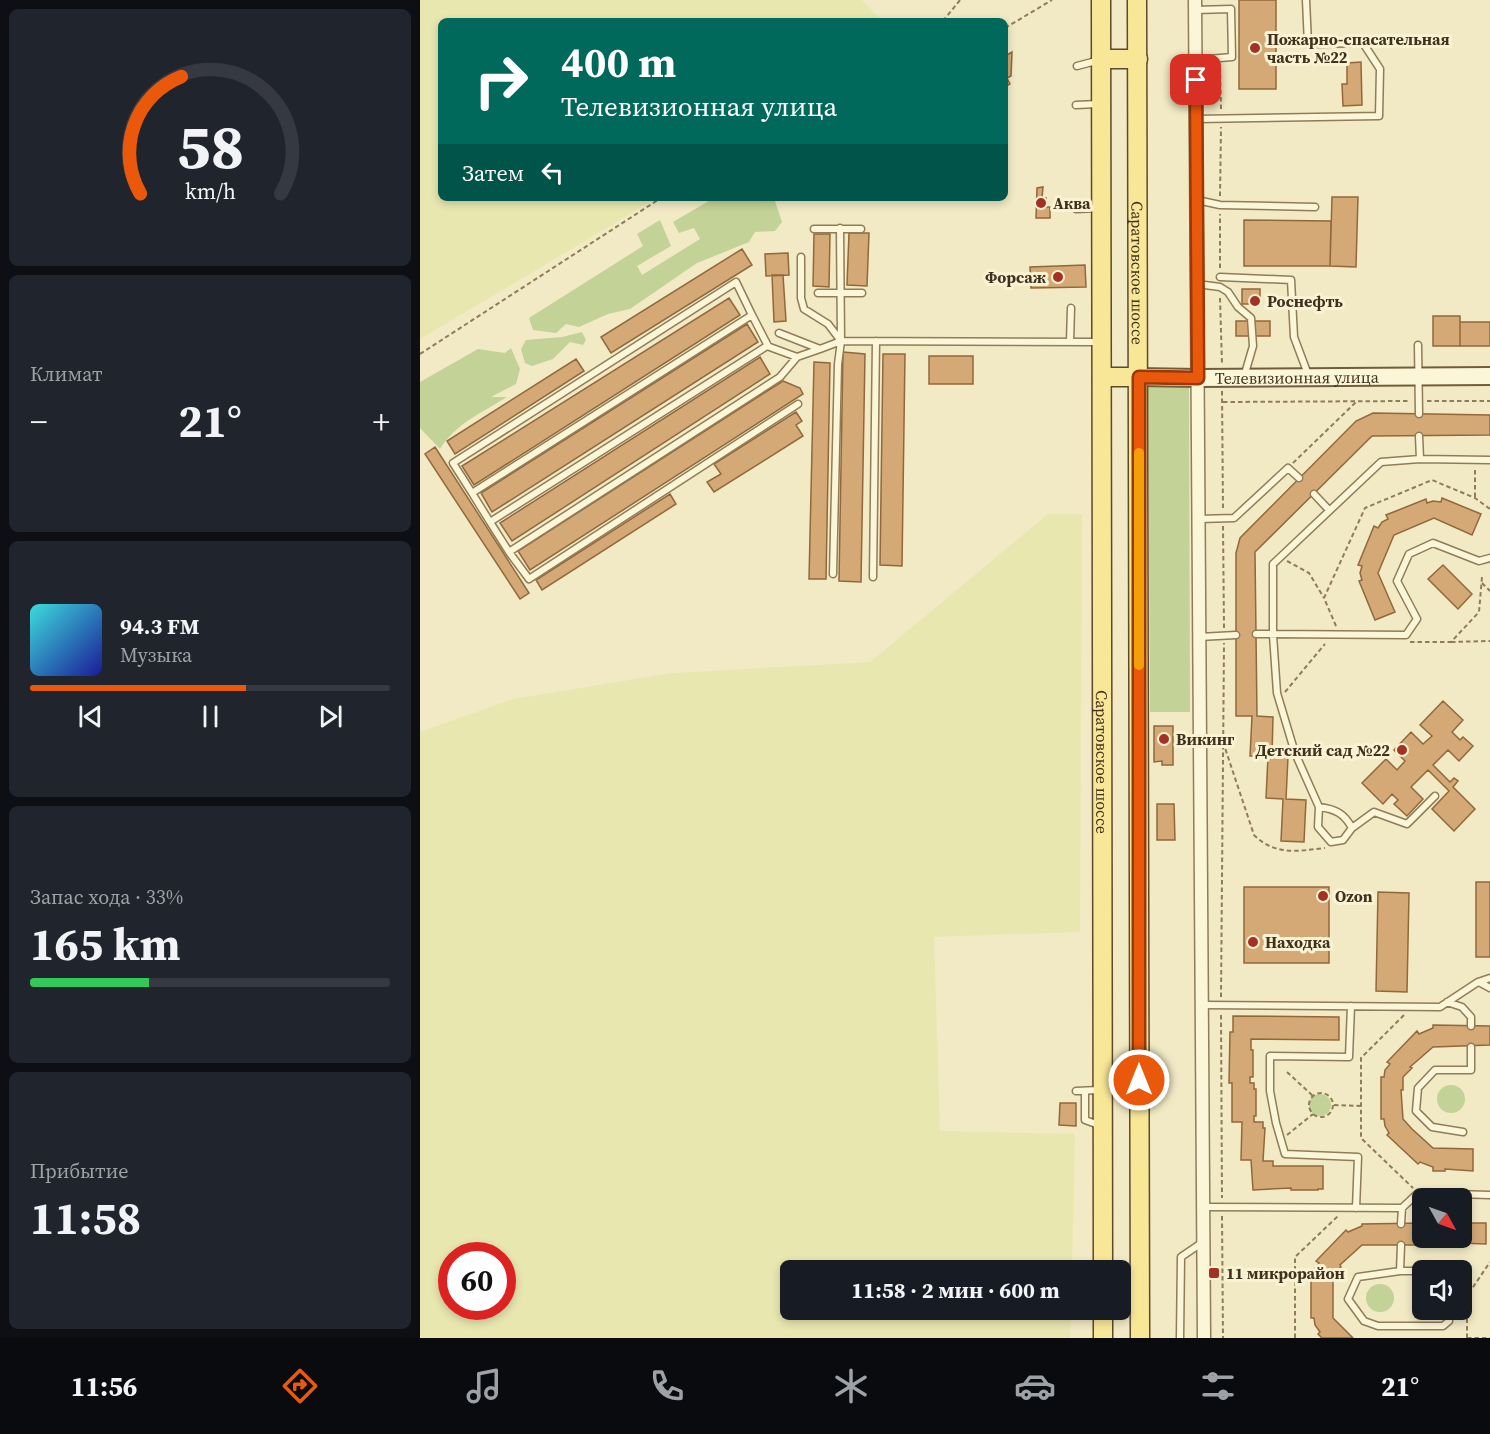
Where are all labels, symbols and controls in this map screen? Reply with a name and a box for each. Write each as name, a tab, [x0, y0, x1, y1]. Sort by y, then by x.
place label: Пожарно-спасательная часть №22	[1267, 28, 1450, 68]
text: 400 m	[561, 33, 676, 91]
marker: Пожарно-спасательная часть №22	[1248, 41, 1262, 55]
icon: right	[462, 42, 540, 120]
pin	[1170, 54, 1221, 105]
icon: arrive	[1179, 63, 1212, 96]
text: Телевизионная улица	[561, 88, 837, 125]
text: 58	[176, 104, 244, 190]
icon: left	[536, 156, 569, 189]
text: Затем	[462, 158, 524, 188]
text: km/h	[184, 178, 236, 207]
place label: Аква	[1053, 192, 1091, 214]
marker: Аква	[1034, 196, 1048, 210]
street label: Саратовское шоссе	[1126, 201, 1149, 345]
place label: Форсаж	[985, 266, 1047, 288]
marker: Форсаж	[1051, 270, 1065, 284]
place label: Роснефть	[1267, 290, 1343, 312]
marker: Роснефть	[1248, 294, 1262, 308]
text: Климат	[30, 360, 103, 388]
street label: Телевизионная улица	[1215, 366, 1380, 389]
text: 21°	[178, 390, 242, 452]
text: −	[30, 399, 48, 444]
text: +	[372, 399, 390, 444]
text: 94.3 FM	[120, 611, 199, 641]
text: Музыка	[120, 641, 192, 669]
street label: Саратовское шоссе	[1091, 690, 1113, 834]
icon: previous	[74, 700, 107, 733]
icon: pause	[194, 700, 227, 733]
icon: next	[314, 700, 347, 733]
place label: Викинг	[1176, 728, 1235, 750]
marker: Викинг	[1157, 732, 1171, 746]
place label: Детский сад №22	[1256, 739, 1390, 761]
marker: Детский сад №22	[1395, 743, 1409, 757]
text: Запас хода · 33%	[30, 883, 183, 911]
place label: Ozon	[1335, 885, 1373, 907]
marker: Ozon	[1316, 889, 1330, 903]
text: 165 km	[30, 913, 181, 975]
place label: Находка	[1265, 931, 1331, 953]
marker: Находка	[1246, 935, 1260, 949]
position arrow	[1107, 1048, 1171, 1112]
text: Прибытие	[30, 1157, 128, 1185]
text: 11:58	[30, 1187, 141, 1249]
north arrow	[1412, 1188, 1472, 1248]
map controls	[1412, 1188, 1472, 1320]
speed limit sign: 60	[438, 1242, 516, 1320]
button: sound	[1412, 1260, 1472, 1320]
place label: 11 микрорайон	[1226, 1262, 1345, 1284]
marker: 11 микрорайон	[1207, 1266, 1221, 1280]
text: 11:58 · 2 мин · 600 m	[851, 1275, 1060, 1305]
icon: directions	[279, 1365, 321, 1407]
icon: music	[463, 1365, 505, 1407]
icon: phone	[646, 1365, 688, 1407]
icon: climate	[830, 1365, 872, 1407]
icon: car	[1014, 1365, 1056, 1407]
icon: filters	[1197, 1365, 1239, 1407]
text: 11:56	[71, 1368, 137, 1405]
text: 21°	[1381, 1368, 1419, 1405]

